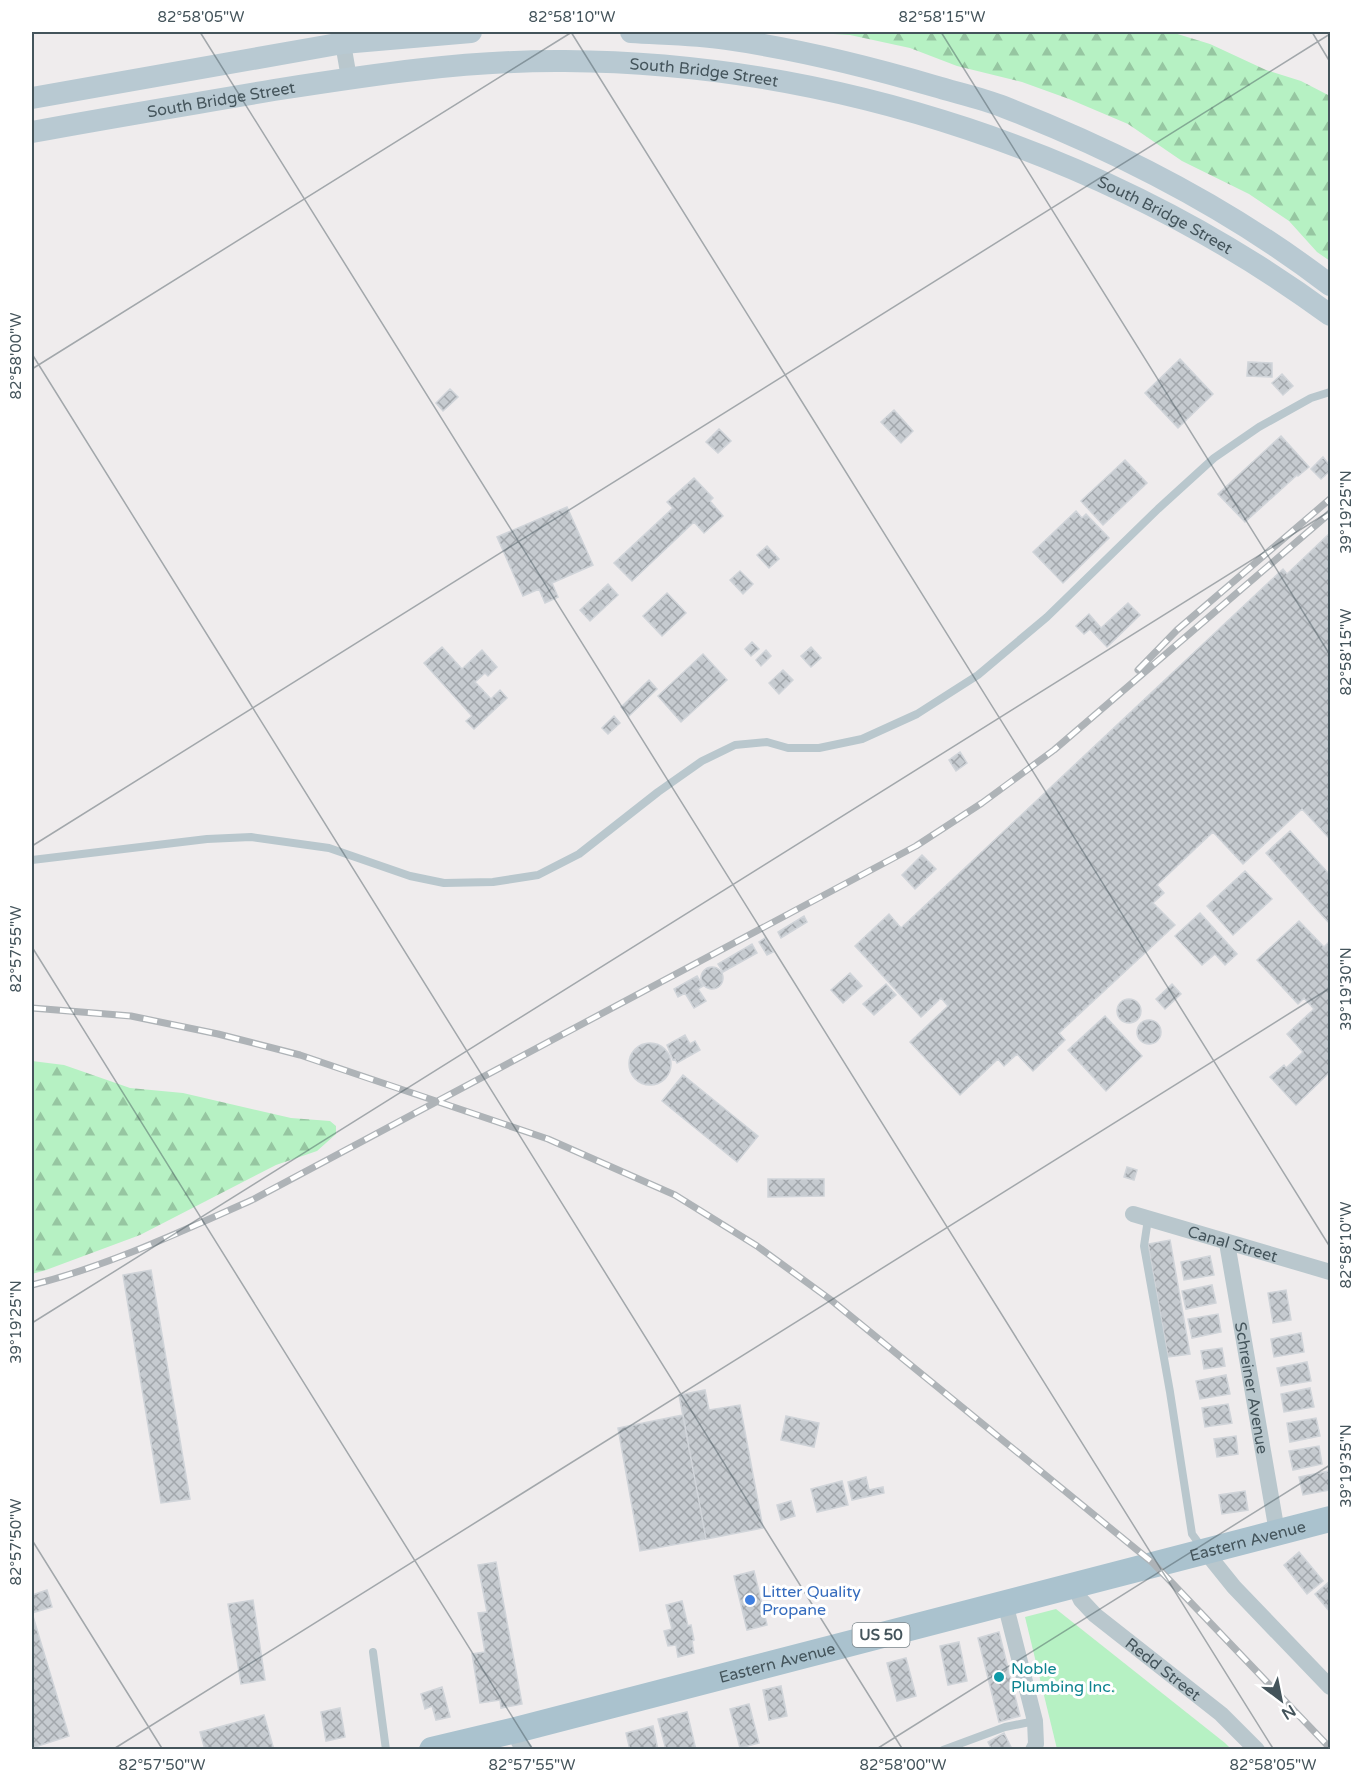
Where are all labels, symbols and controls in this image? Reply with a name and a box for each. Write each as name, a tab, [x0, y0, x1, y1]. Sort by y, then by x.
text: 82°58'05"W	[158, 8, 244, 26]
text: 82°58'10"W	[529, 8, 615, 26]
text: 82°58'15"W	[899, 8, 985, 26]
street label: South Bridge Street	[629, 54, 780, 92]
street label: South Bridge Street	[146, 78, 297, 122]
street label: South Bridge Street	[1094, 172, 1236, 259]
text: 82°58'00"W	[7, 313, 25, 399]
text: 39°19'25"N	[1337, 470, 1355, 554]
text: 82°58'15"W	[1337, 609, 1355, 695]
text: 82°57'55"W	[7, 906, 25, 992]
text: 39°19'30"N	[1337, 947, 1355, 1031]
text: 82°58'10"W	[1337, 1202, 1355, 1288]
street label: Canal Street	[1185, 1222, 1280, 1267]
text: 39°19'25"N	[7, 1280, 25, 1364]
street label: Schreiner Avenue	[1230, 1321, 1272, 1456]
text: 39°19'35"N	[1337, 1424, 1355, 1508]
text: 82°57'50"W	[7, 1499, 25, 1585]
street label: Eastern Avenue	[1188, 1517, 1308, 1566]
place label: Litter Quality Propane	[762, 1582, 861, 1620]
marker: Litter Quality Propane	[743, 1593, 757, 1607]
road number: US 50	[852, 1623, 910, 1647]
street label: Redd Street	[1121, 1634, 1205, 1705]
street label: Eastern Avenue	[717, 1639, 837, 1688]
place label: Noble Plumbing Inc.	[1011, 1659, 1115, 1697]
marker: Noble Plumbing Inc.	[992, 1670, 1006, 1684]
north arrow	[1251, 1670, 1311, 1730]
text: N	[1278, 1700, 1299, 1724]
text: 82°57'50"W	[119, 1756, 205, 1774]
text: 82°57'55"W	[489, 1756, 575, 1774]
text: 82°58'00"W	[860, 1756, 946, 1774]
text: 82°58'05"W	[1230, 1756, 1316, 1774]

